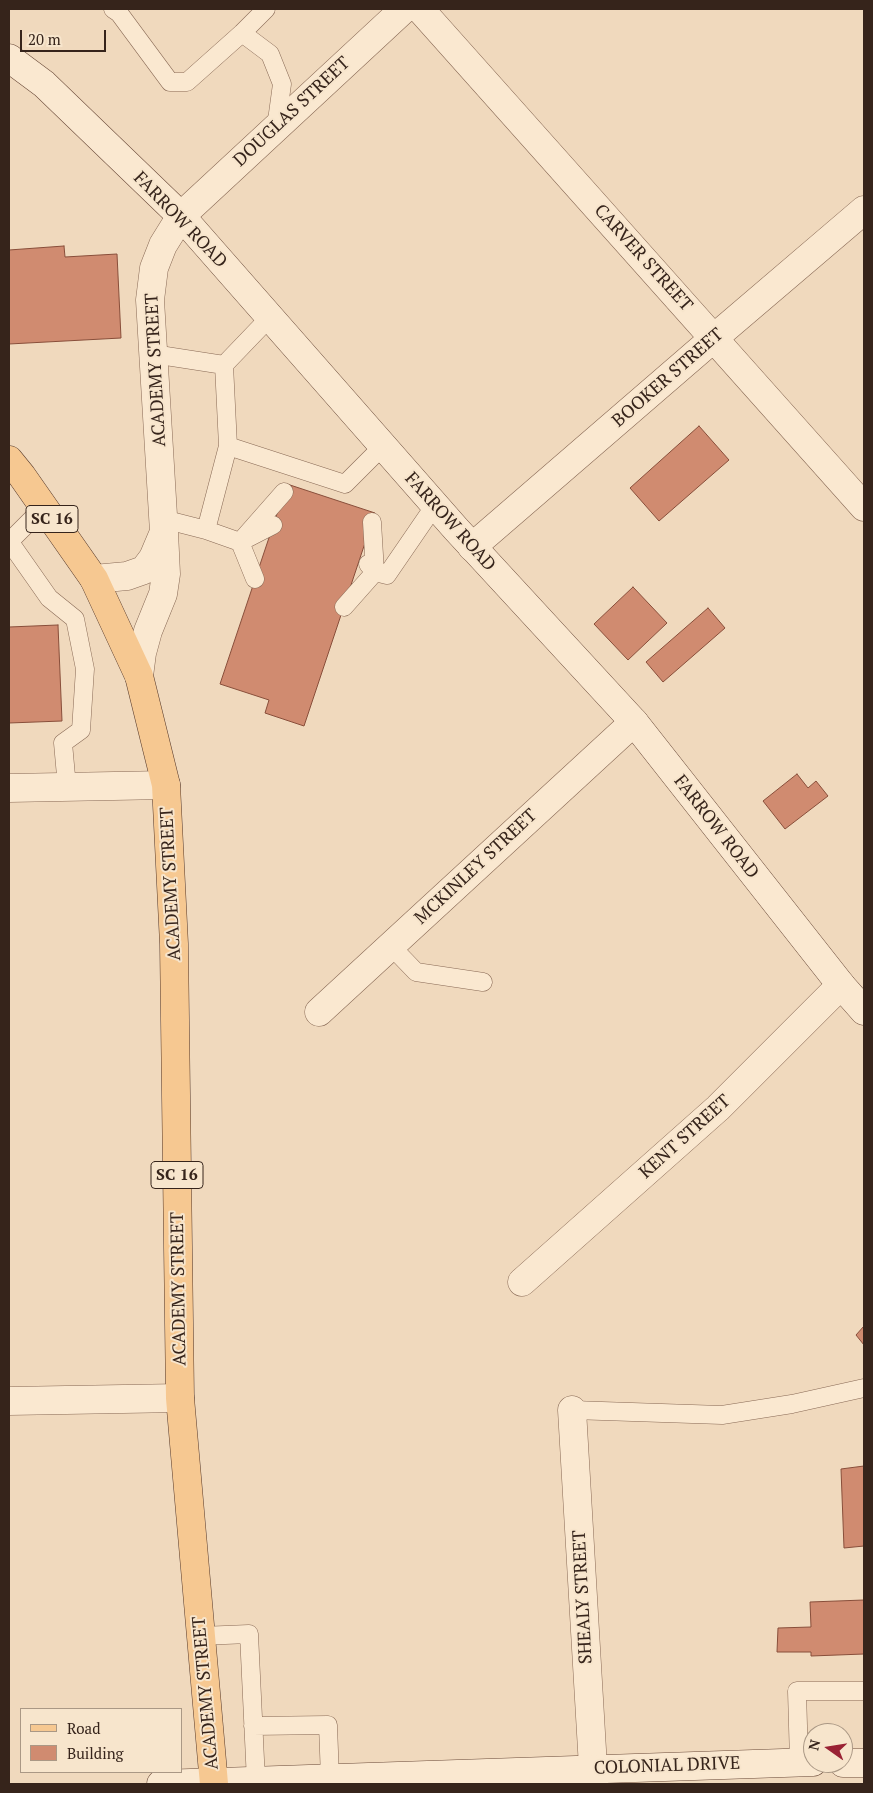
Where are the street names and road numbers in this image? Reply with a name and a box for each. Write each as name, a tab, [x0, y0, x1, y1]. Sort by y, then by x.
street label: DOUGLAS STREET	[229, 53, 355, 171]
street label: FARROW ROAD	[129, 167, 231, 273]
street label: CARVER STREET	[589, 200, 697, 316]
street label: ACADEMY STREET	[141, 293, 171, 447]
street label: BOOKER STREET	[608, 324, 728, 432]
street label: FARROW ROAD	[400, 468, 500, 576]
road number: SC 16	[26, 506, 78, 532]
street label: FARROW ROAD	[669, 771, 763, 883]
street label: MCKINLEY STREET	[410, 805, 542, 929]
street label: ACADEMY STREET	[156, 807, 186, 961]
street label: KENT STREET	[635, 1090, 735, 1184]
road number: SC 16	[151, 1162, 203, 1188]
street label: ACADEMY STREET	[167, 1212, 191, 1366]
street label: SHEALY STREET	[569, 1530, 597, 1664]
street label: ACADEMY STREET	[189, 1615, 223, 1771]
street label: COLONIAL DRIVE	[593, 1753, 741, 1779]

